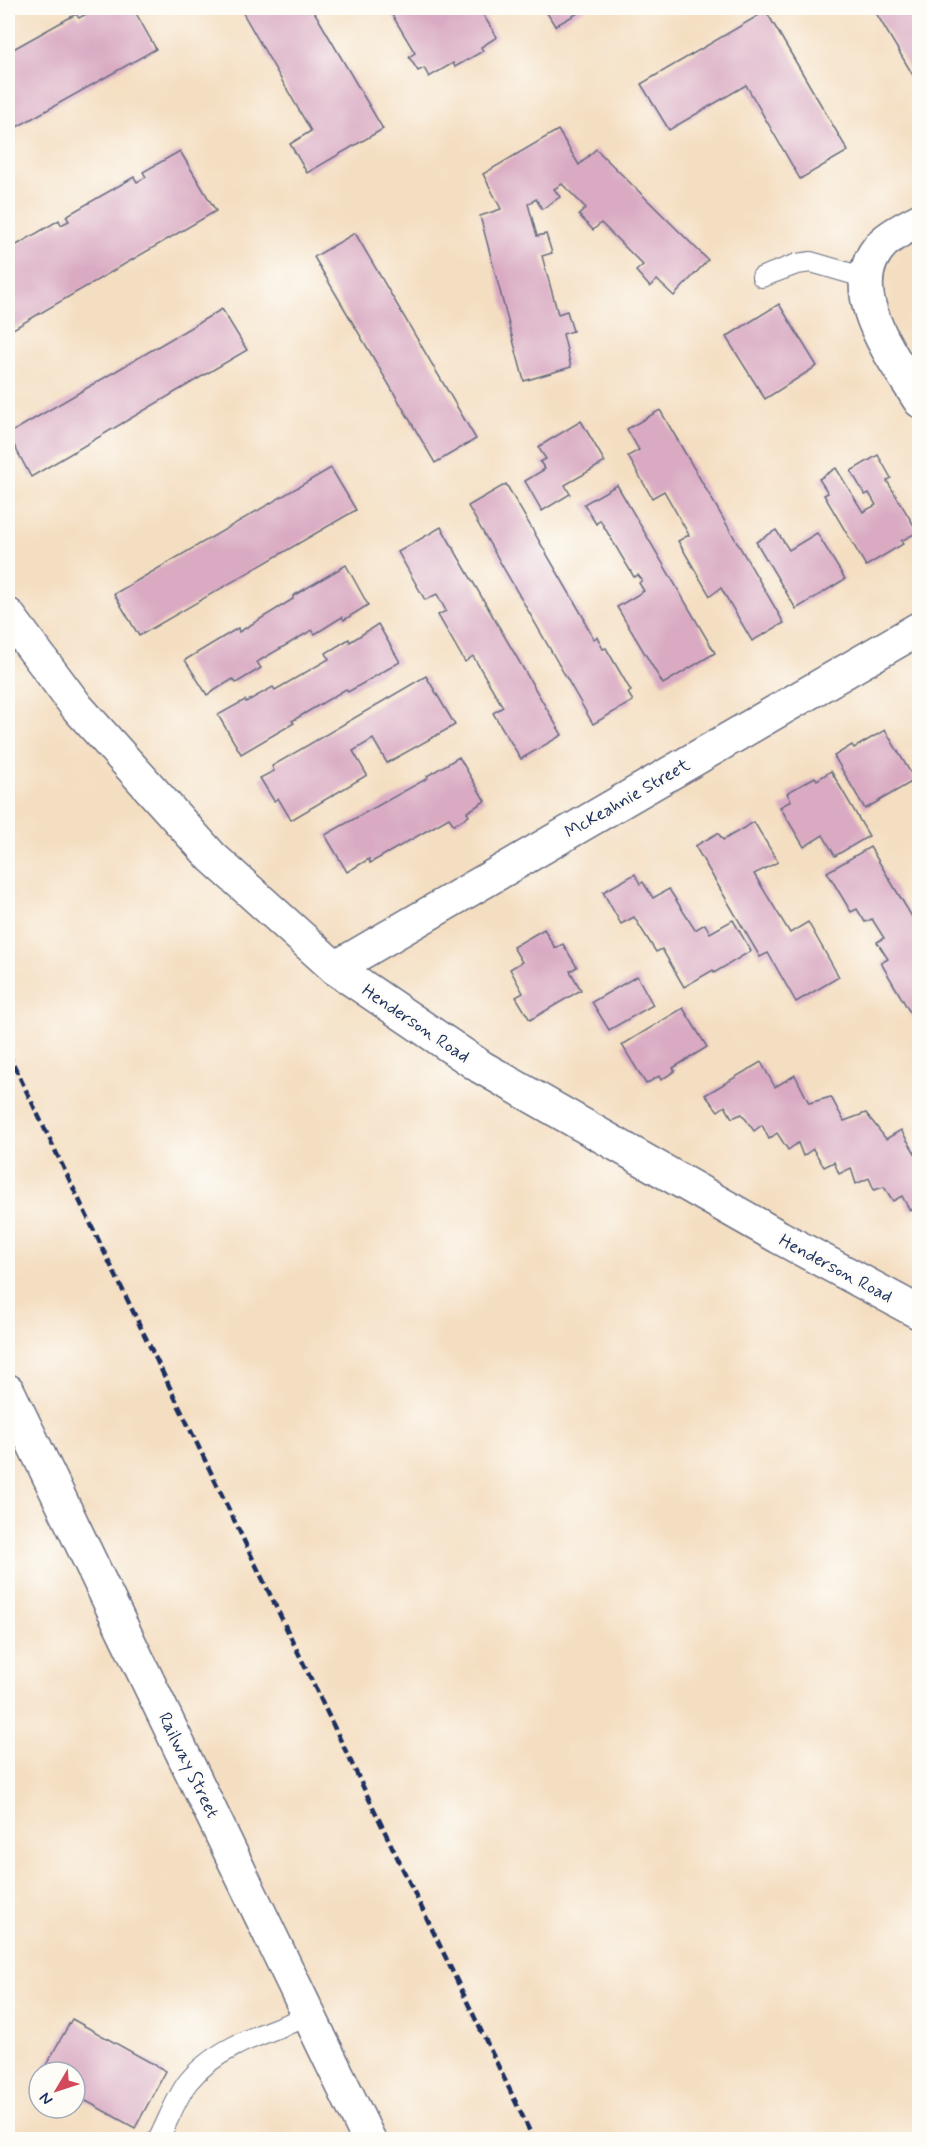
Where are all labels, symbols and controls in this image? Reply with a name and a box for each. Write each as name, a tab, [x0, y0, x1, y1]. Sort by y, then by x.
street label: McKeahnie Street	[561, 753, 695, 844]
street label: Henderson Road	[357, 979, 474, 1069]
street label: Henderson Road	[774, 1229, 897, 1309]
street label: Railway Street	[152, 1708, 224, 1823]
north arrow	[27, 2060, 87, 2120]
text: N	[35, 2088, 58, 2109]

